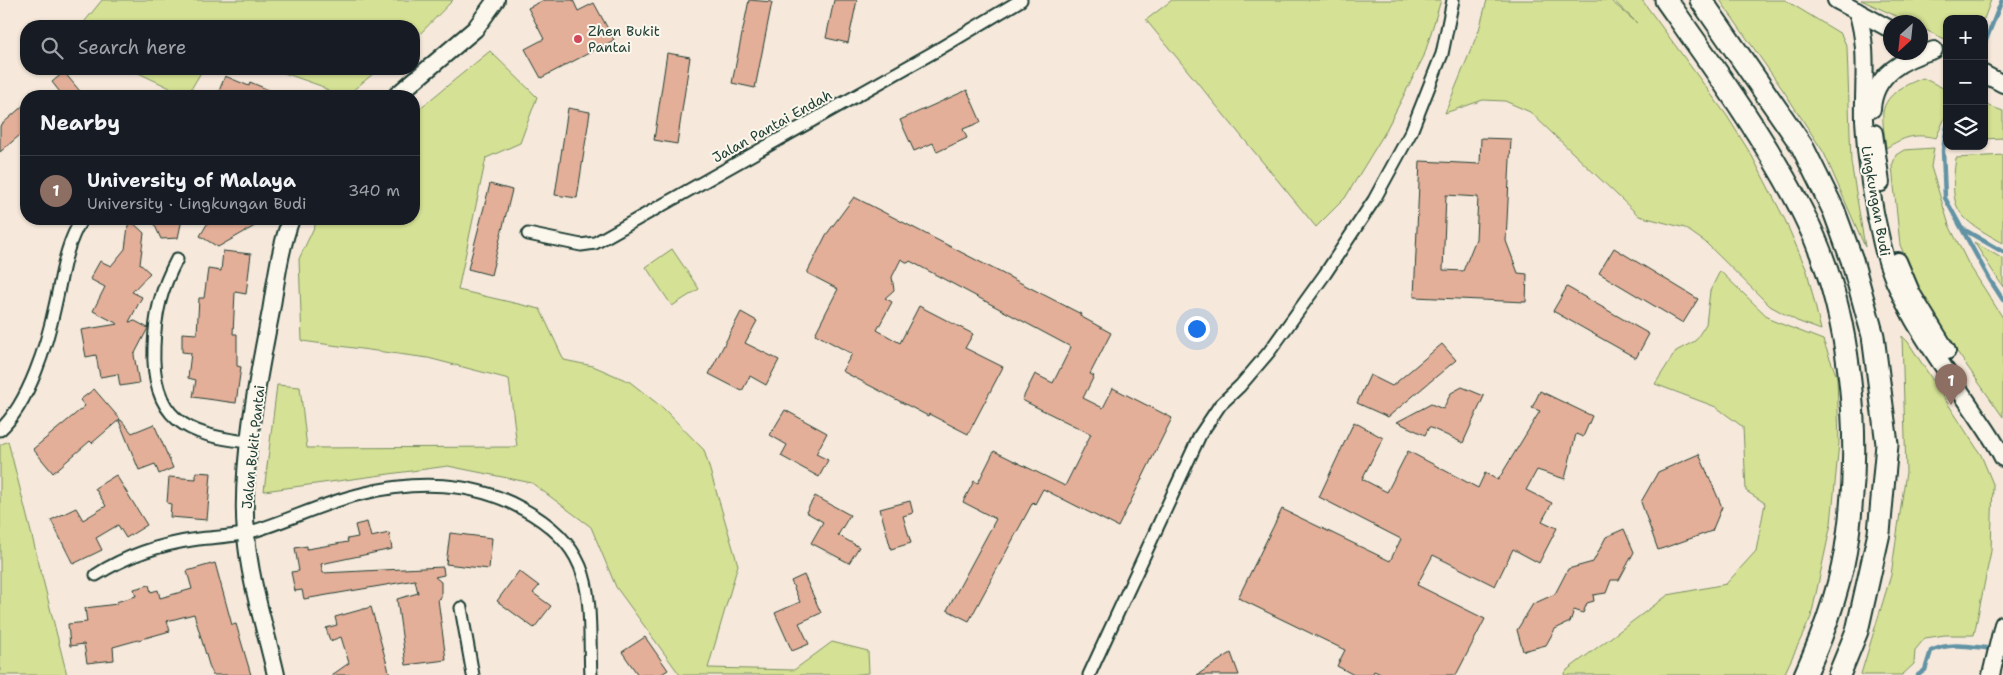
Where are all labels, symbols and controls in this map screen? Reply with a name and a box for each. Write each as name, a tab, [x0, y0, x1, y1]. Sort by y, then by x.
north arrow	[1883, 15, 1928, 60]
map controls	[1943, 15, 1988, 150]
button: +	[1943, 15, 1988, 60]
search box	[20, 20, 420, 75]
place label: Zhen Bukit Pantai	[588, 22, 660, 56]
marker: Zhen Bukit Pantai	[572, 33, 584, 45]
icon: search	[38, 34, 66, 62]
text: Search here	[78, 35, 187, 60]
button: −	[1943, 60, 1988, 105]
street label: Jalan Pantai Endah	[709, 86, 835, 166]
button: layers	[1943, 105, 1988, 150]
text: Nearby	[40, 109, 120, 137]
street label: Lingkungan Budi	[1857, 144, 1895, 258]
text: University of Malaya	[87, 168, 296, 193]
text: 1	[52, 180, 60, 201]
text: 340 m	[348, 180, 400, 201]
text: University · Lingkungan Budi	[87, 193, 307, 214]
your location	[1184, 316, 1210, 342]
pin: 1	[1935, 364, 1967, 405]
street label: Jalan Bukit Pantai	[238, 384, 268, 510]

